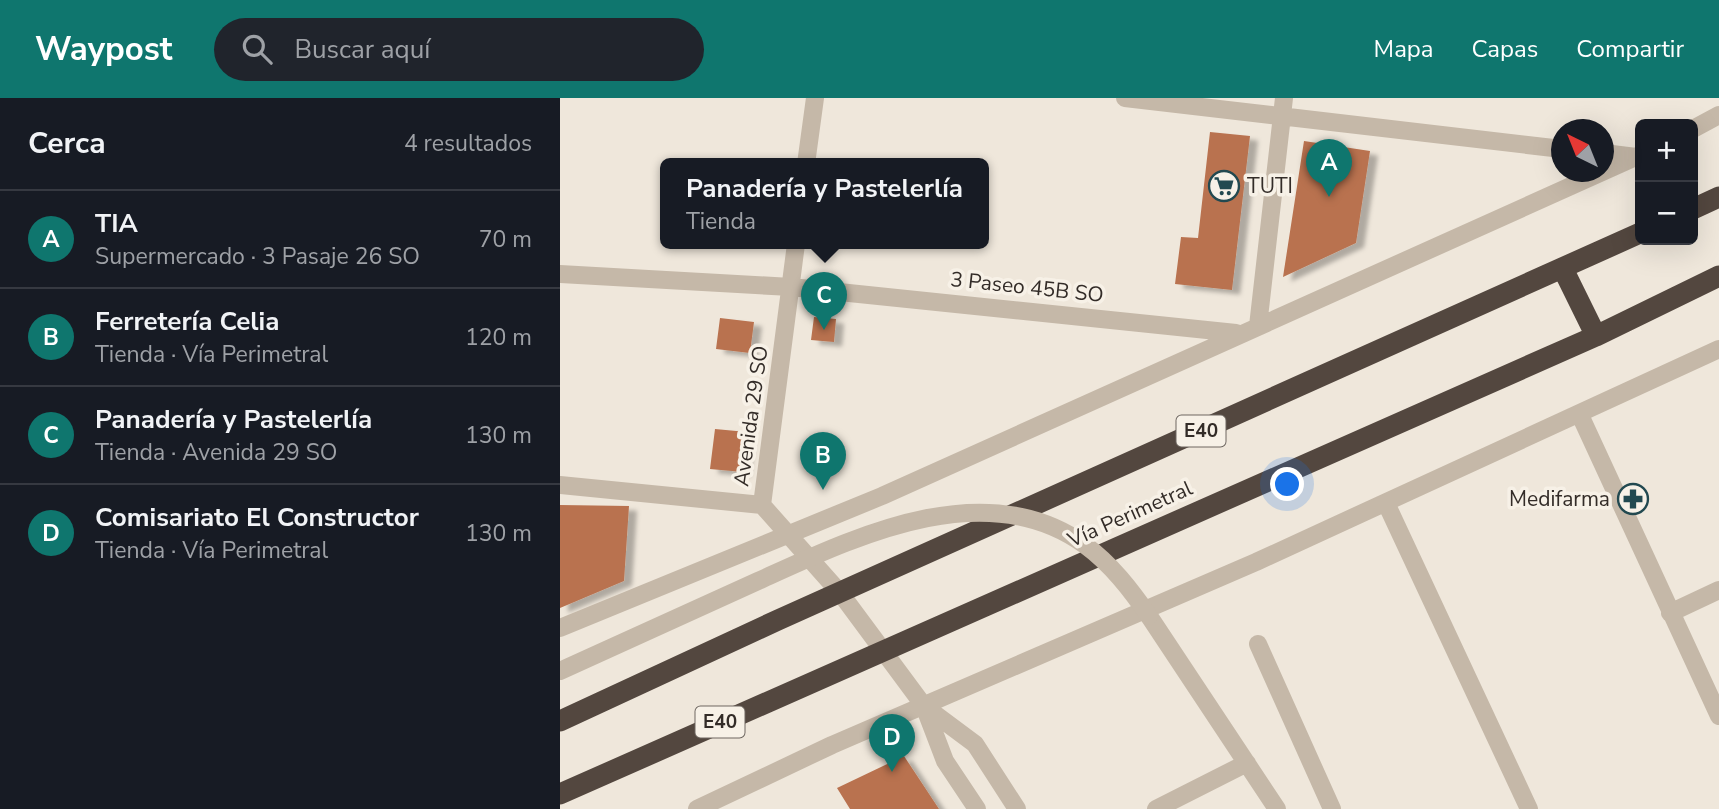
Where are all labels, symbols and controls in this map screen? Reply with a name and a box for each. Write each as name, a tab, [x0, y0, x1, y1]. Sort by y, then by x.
search box	[214, 18, 704, 81]
text: Waypost	[35, 27, 172, 72]
icon: search	[238, 30, 276, 68]
text: Buscar aquí	[294, 32, 430, 67]
text: Mapa	[1374, 33, 1434, 65]
text: Capas	[1472, 33, 1538, 65]
text: Compartir	[1576, 33, 1684, 65]
north arrow	[1551, 119, 1614, 182]
map controls	[1635, 119, 1698, 245]
button: +	[1635, 119, 1698, 182]
text: Cerca	[28, 123, 106, 164]
text: 4 resultados	[404, 128, 532, 159]
pin: A	[1306, 139, 1352, 197]
popup	[660, 158, 989, 249]
supermarket icon: TUTI	[1207, 169, 1241, 203]
text: Panadería y Pastelerlía	[686, 171, 963, 206]
place label: TUTI	[1247, 172, 1293, 200]
button: −	[1635, 182, 1698, 245]
text: TIA	[95, 206, 138, 241]
text: Tienda	[686, 206, 756, 237]
text: A	[42, 224, 60, 255]
text: 70 m	[479, 224, 532, 255]
text: Supermercado · 3 Pasaje 26 SO	[95, 241, 420, 272]
street label: 3 Paseo 45B SO	[949, 265, 1105, 309]
pin: C	[801, 272, 847, 330]
text: Ferretería Celia	[95, 304, 279, 339]
text: B	[43, 322, 59, 353]
text: 120 m	[465, 322, 532, 353]
text: Tienda · Vía Perimetral	[95, 339, 328, 370]
street label: Avenida 29 SO	[727, 344, 775, 488]
text: Panadería y Pastelerlía	[95, 402, 372, 437]
road number: E40	[1176, 416, 1226, 446]
text: C	[43, 420, 59, 451]
text: 130 m	[465, 420, 532, 451]
pin: B	[800, 432, 846, 490]
text: Tienda · Avenida 29 SO	[95, 437, 337, 468]
your location	[1270, 467, 1304, 501]
street label: Vía Perimetral	[1062, 474, 1197, 554]
pharmacy icon: Medifarma	[1616, 482, 1650, 516]
place label: Medifarma	[1509, 485, 1610, 513]
text: Comisariato El Constructor	[95, 500, 419, 535]
text: D	[42, 518, 60, 549]
text: 130 m	[465, 518, 532, 549]
text: Tienda · Vía Perimetral	[95, 535, 328, 566]
road number: E40	[696, 706, 744, 737]
pin: D	[869, 714, 915, 772]

